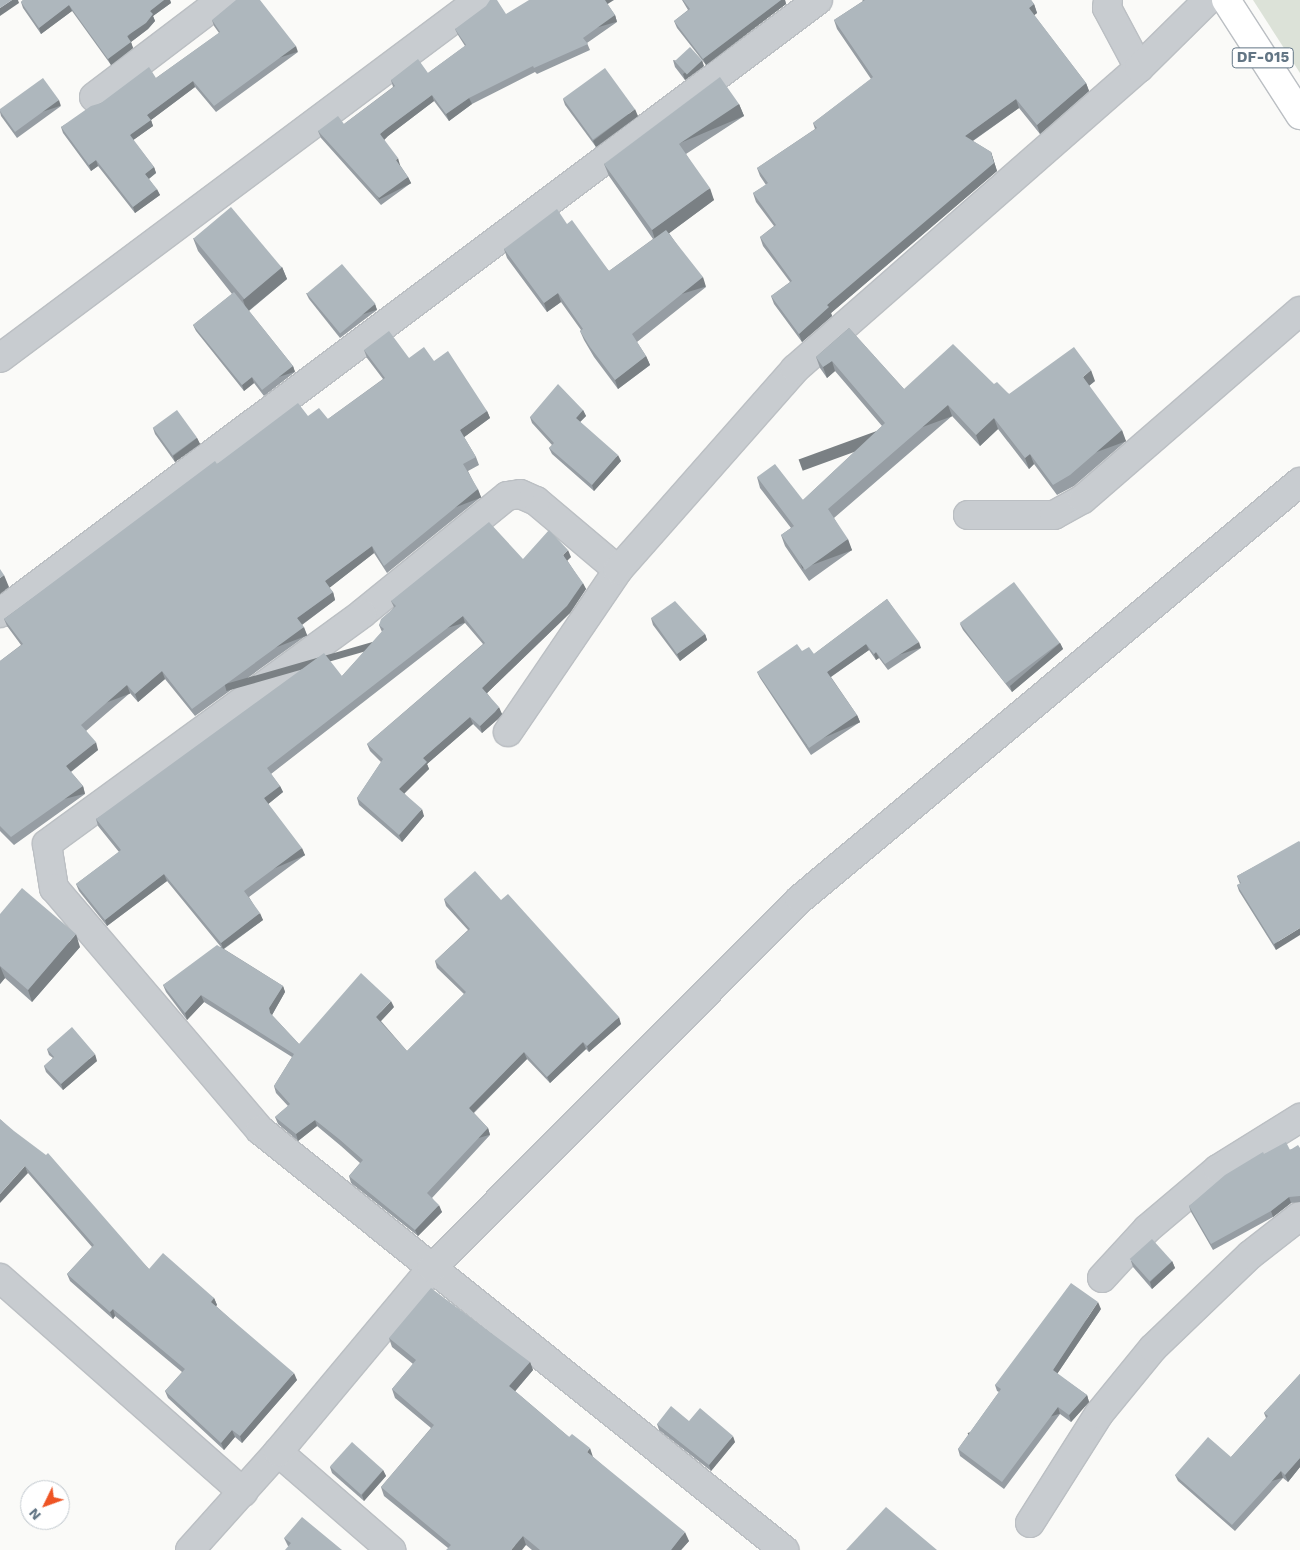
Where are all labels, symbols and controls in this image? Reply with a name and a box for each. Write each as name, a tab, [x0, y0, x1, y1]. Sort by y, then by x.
road number: DF-015	[1232, 46, 1294, 70]
north arrow	[20, 1480, 70, 1530]
text: N	[25, 1505, 44, 1524]

